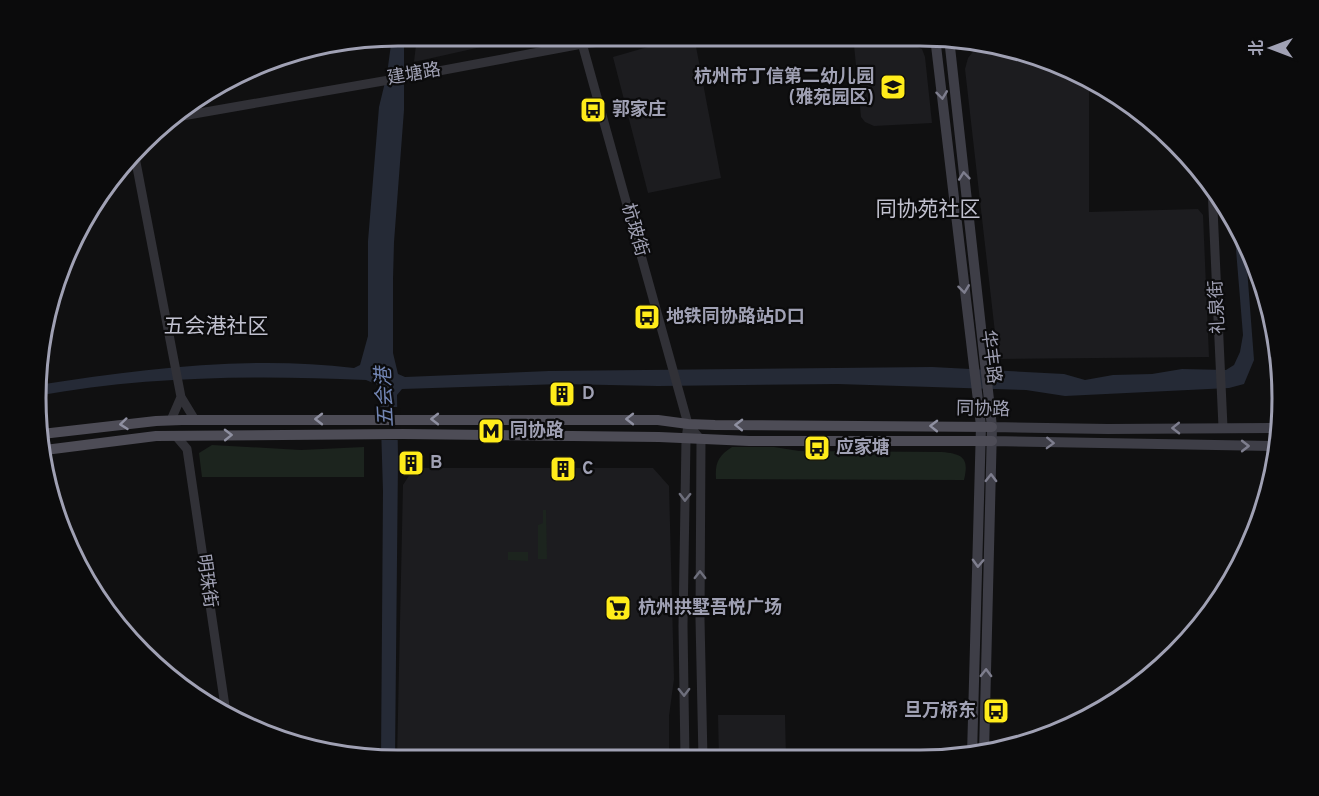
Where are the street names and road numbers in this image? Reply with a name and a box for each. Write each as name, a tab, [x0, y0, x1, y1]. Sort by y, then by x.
street label: 建塘路	[385, 59, 443, 91]
street label: 杭玻街	[616, 201, 652, 259]
street label: 礼泉街	[1205, 279, 1231, 335]
street label: 华丰路	[975, 329, 1005, 385]
street label: 同协路	[956, 398, 1010, 422]
street label: 明珠街	[191, 553, 221, 609]

